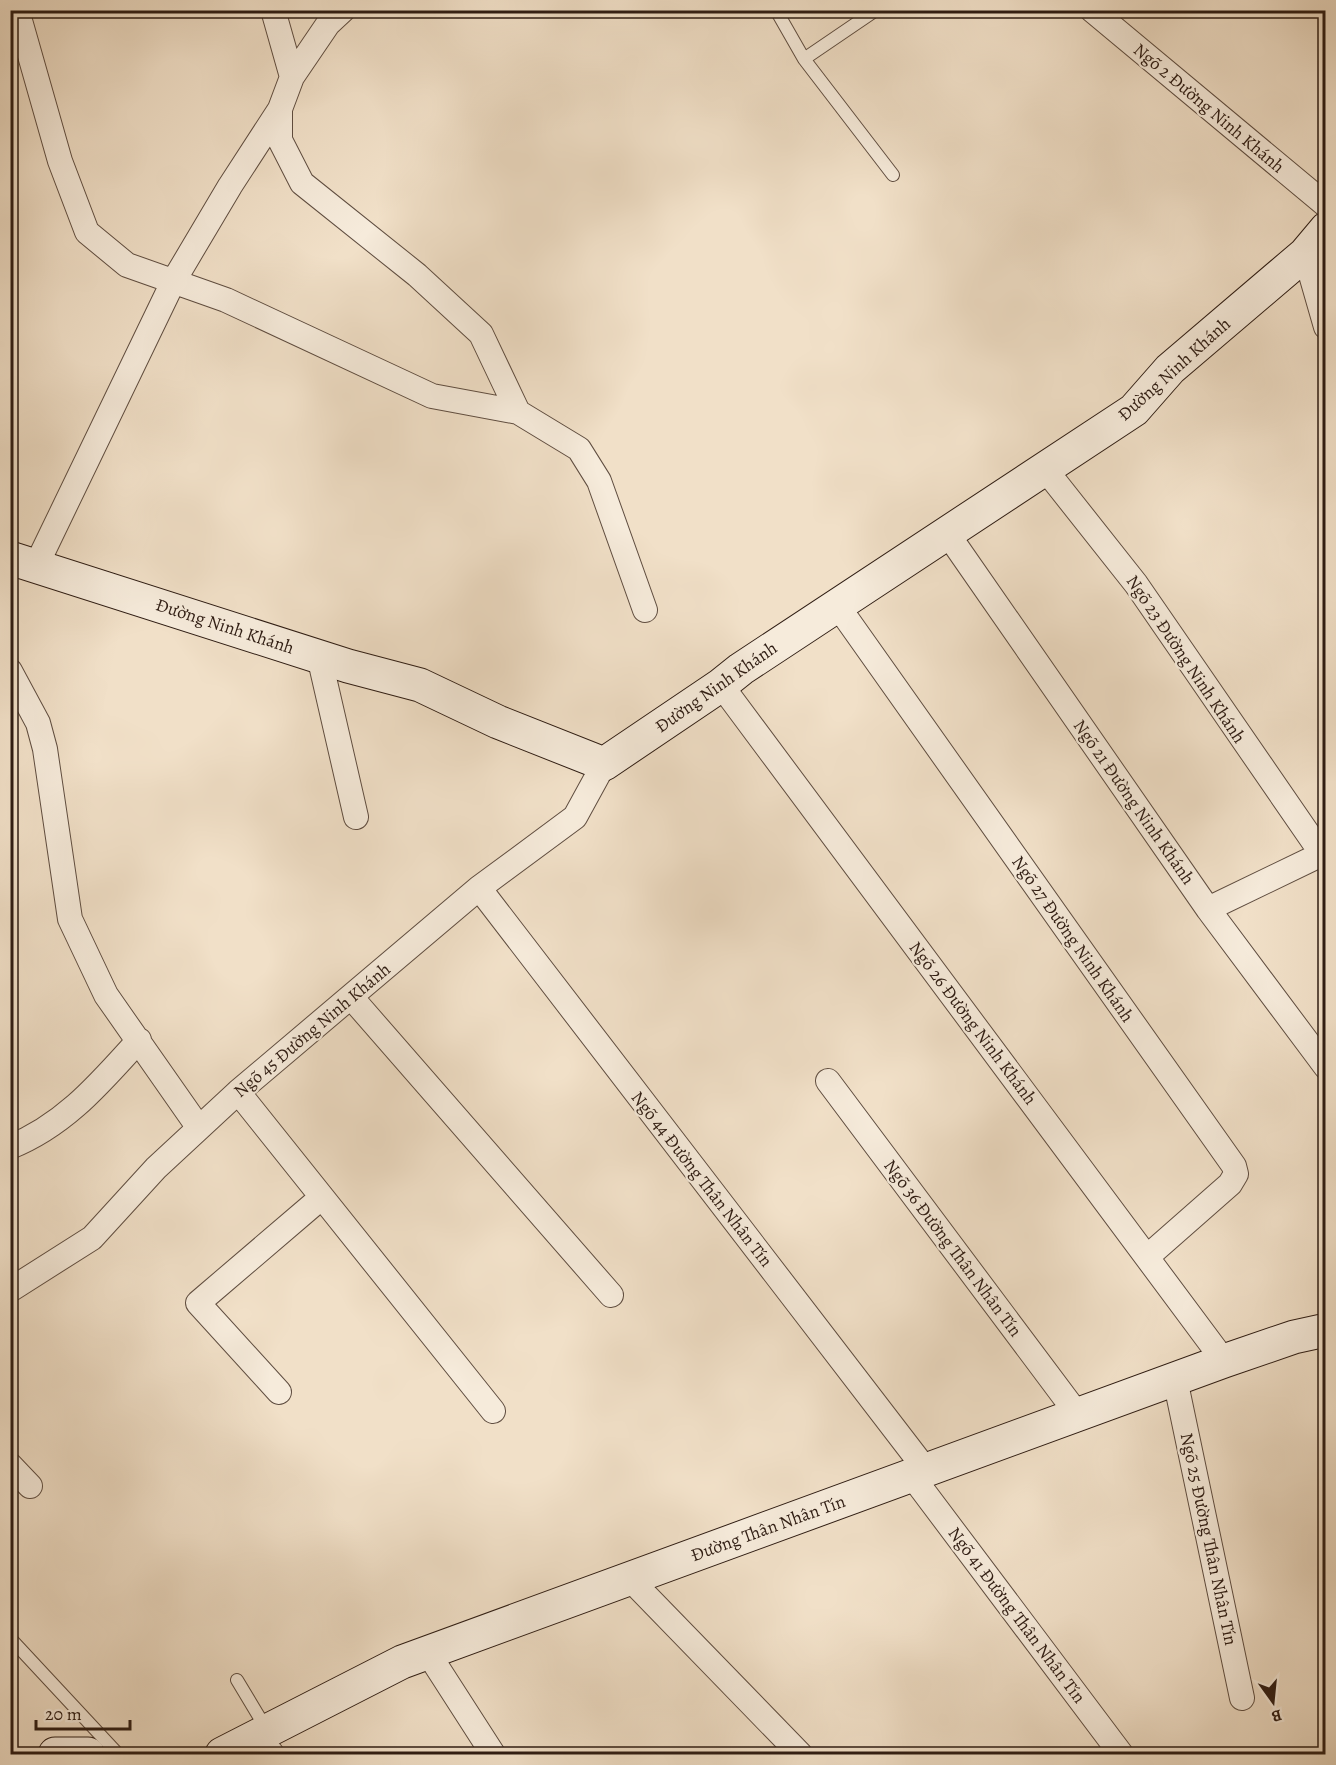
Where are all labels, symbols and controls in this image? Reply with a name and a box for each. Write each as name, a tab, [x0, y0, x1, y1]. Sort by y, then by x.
street label: Ngõ 2 Đường Ninh Khánh	[1128, 38, 1290, 179]
street label: Đường Ninh Khánh	[1112, 312, 1236, 426]
street label: Ngõ 23 Đường Ninh Khánh	[1121, 570, 1251, 748]
street label: Đường Ninh Khánh	[153, 592, 298, 660]
street label: Đường Ninh Khánh	[650, 636, 782, 738]
street label: Ngõ 21 Đường Ninh Khánh	[1068, 715, 1200, 890]
street label: Ngõ 27 Đường Ninh Khánh	[1006, 851, 1140, 1027]
street label: Ngõ 26 Đường Ninh Khánh	[904, 936, 1043, 1110]
street label: Ngõ 45 Đường Ninh Khánh	[229, 957, 396, 1103]
street label: Ngõ 44 Đường Thân Nhân Tín	[626, 1086, 778, 1272]
street label: Ngõ 36 Đường Thân Nhân Tín	[878, 1154, 1028, 1342]
street label: Ngõ 25 Đường Thân Nhân Tín	[1175, 1430, 1243, 1648]
street label: Đường Thân Nhân Tín	[687, 1489, 849, 1567]
street label: Ngõ 41 Đường Thân Nhân Tín	[943, 1522, 1091, 1708]
north arrow	[1243, 1672, 1303, 1732]
scale bar	[36, 1693, 130, 1731]
text: 20 m	[45, 1702, 82, 1726]
text: B	[1269, 1704, 1284, 1727]

